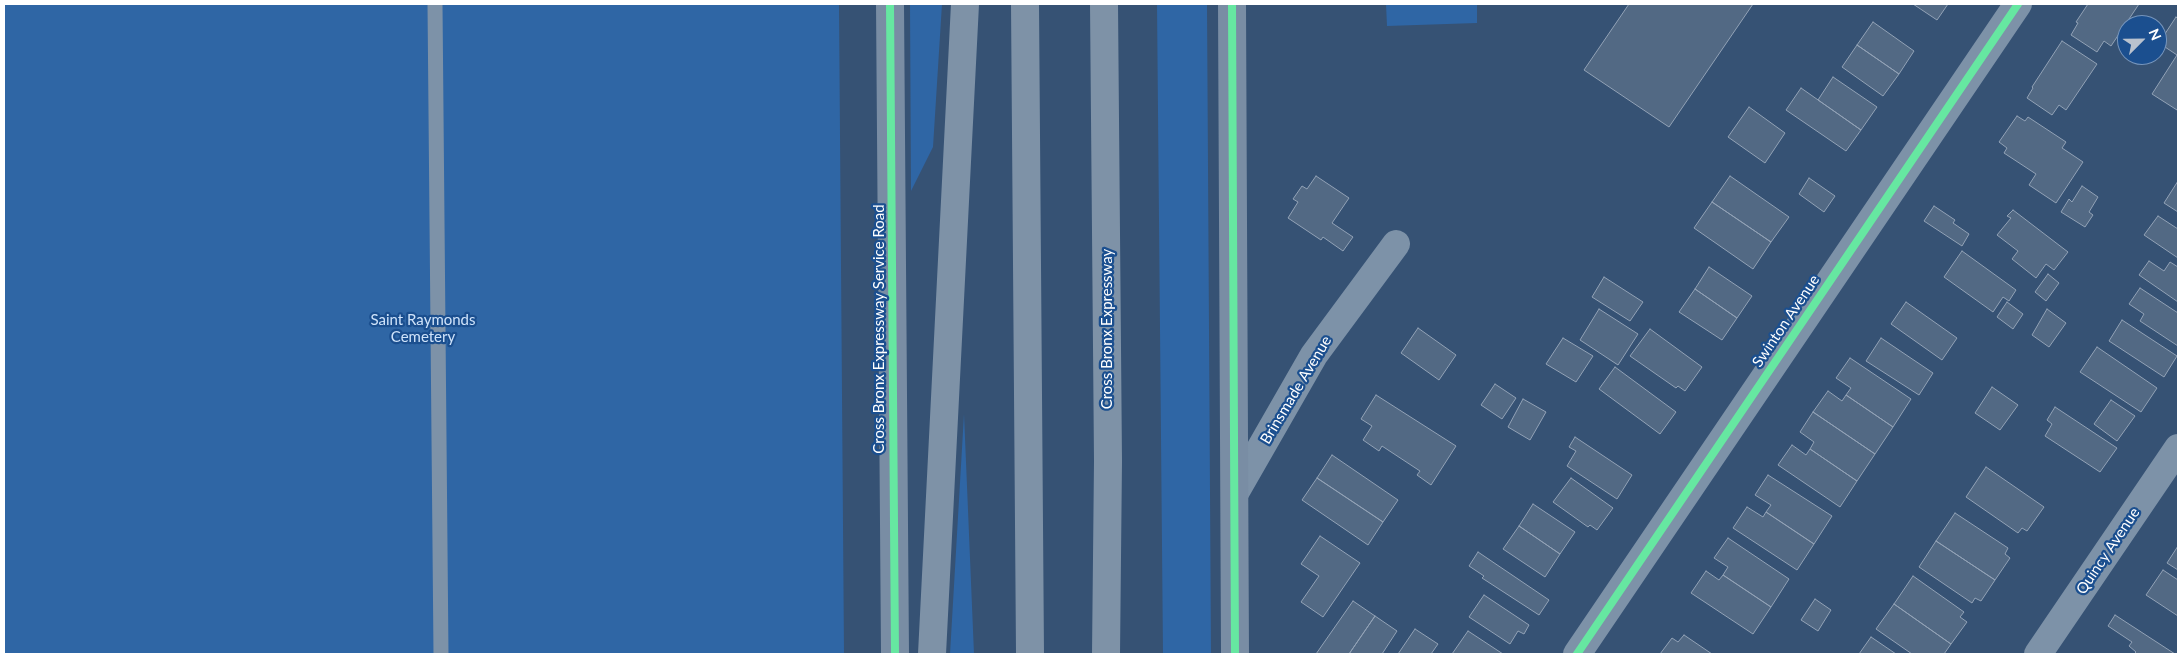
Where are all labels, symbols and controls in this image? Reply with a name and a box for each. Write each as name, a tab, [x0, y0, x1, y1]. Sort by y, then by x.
north arrow	[2117, 15, 2167, 65]
text: N	[2145, 26, 2165, 43]
street label: Cross Bronx Expressway Service Road	[870, 204, 888, 454]
street label: Cross Bronx Expressway	[1098, 249, 1116, 409]
street label: Swinton Avenue	[1749, 272, 1823, 370]
park label: Saint Raymonds Cemetery	[371, 311, 475, 346]
street label: Brinsmade Avenue	[1257, 333, 1335, 447]
street label: Quincy Avenue	[2072, 504, 2144, 598]

